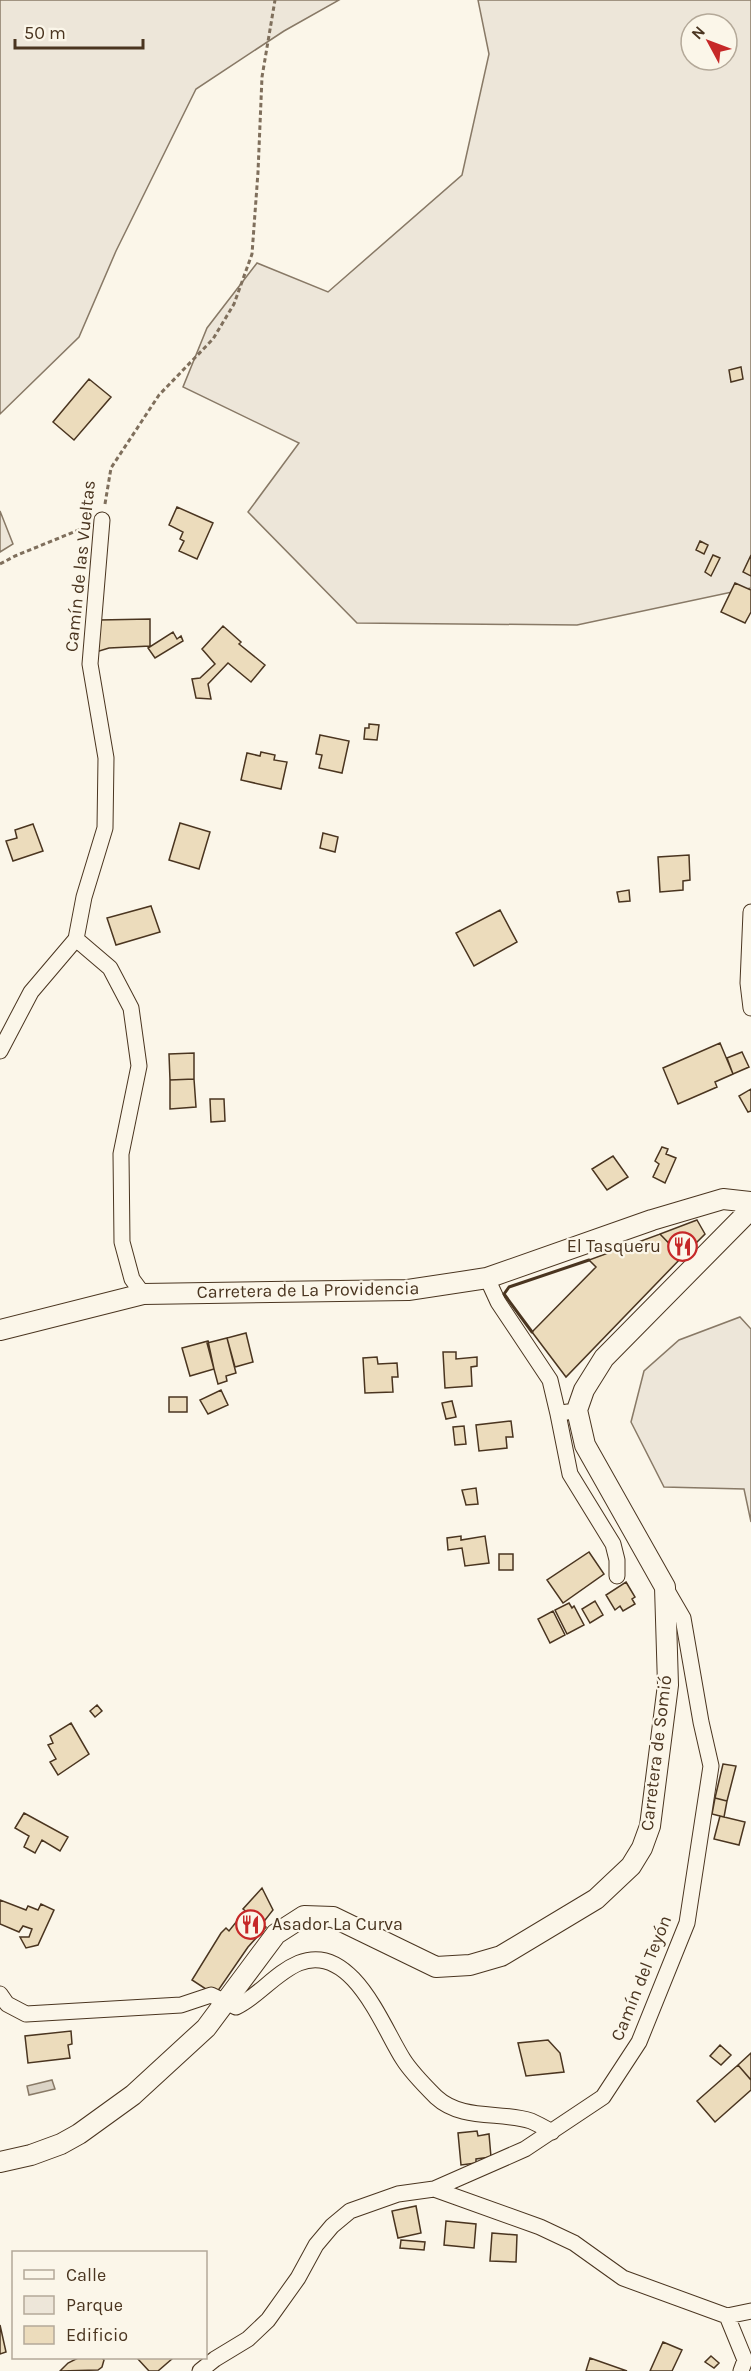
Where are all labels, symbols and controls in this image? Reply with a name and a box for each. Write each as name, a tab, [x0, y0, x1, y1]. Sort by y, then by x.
scale bar	[15, 12, 142, 50]
north arrow	[679, 12, 739, 72]
text: 50 m	[24, 22, 66, 44]
text: N	[687, 22, 709, 43]
street label: Camín de las Vueltas	[60, 479, 100, 653]
restaurant icon: El Tasqueru	[666, 1230, 698, 1262]
place label: El Tasqueru	[567, 1235, 661, 1257]
street label: Carretera de La Providencia	[196, 1277, 420, 1303]
street label: Carretera de Somió	[636, 1674, 676, 1832]
restaurant icon: Asador La Curva	[235, 1908, 267, 1940]
street label: Camín del Teyón	[606, 1912, 676, 2044]
place label: Asador La Curva	[272, 1913, 403, 1935]
legend	[12, 2251, 207, 2359]
text: Calle	[66, 2264, 106, 2286]
text: Parque	[66, 2294, 123, 2316]
text: Edificio	[66, 2324, 128, 2346]

